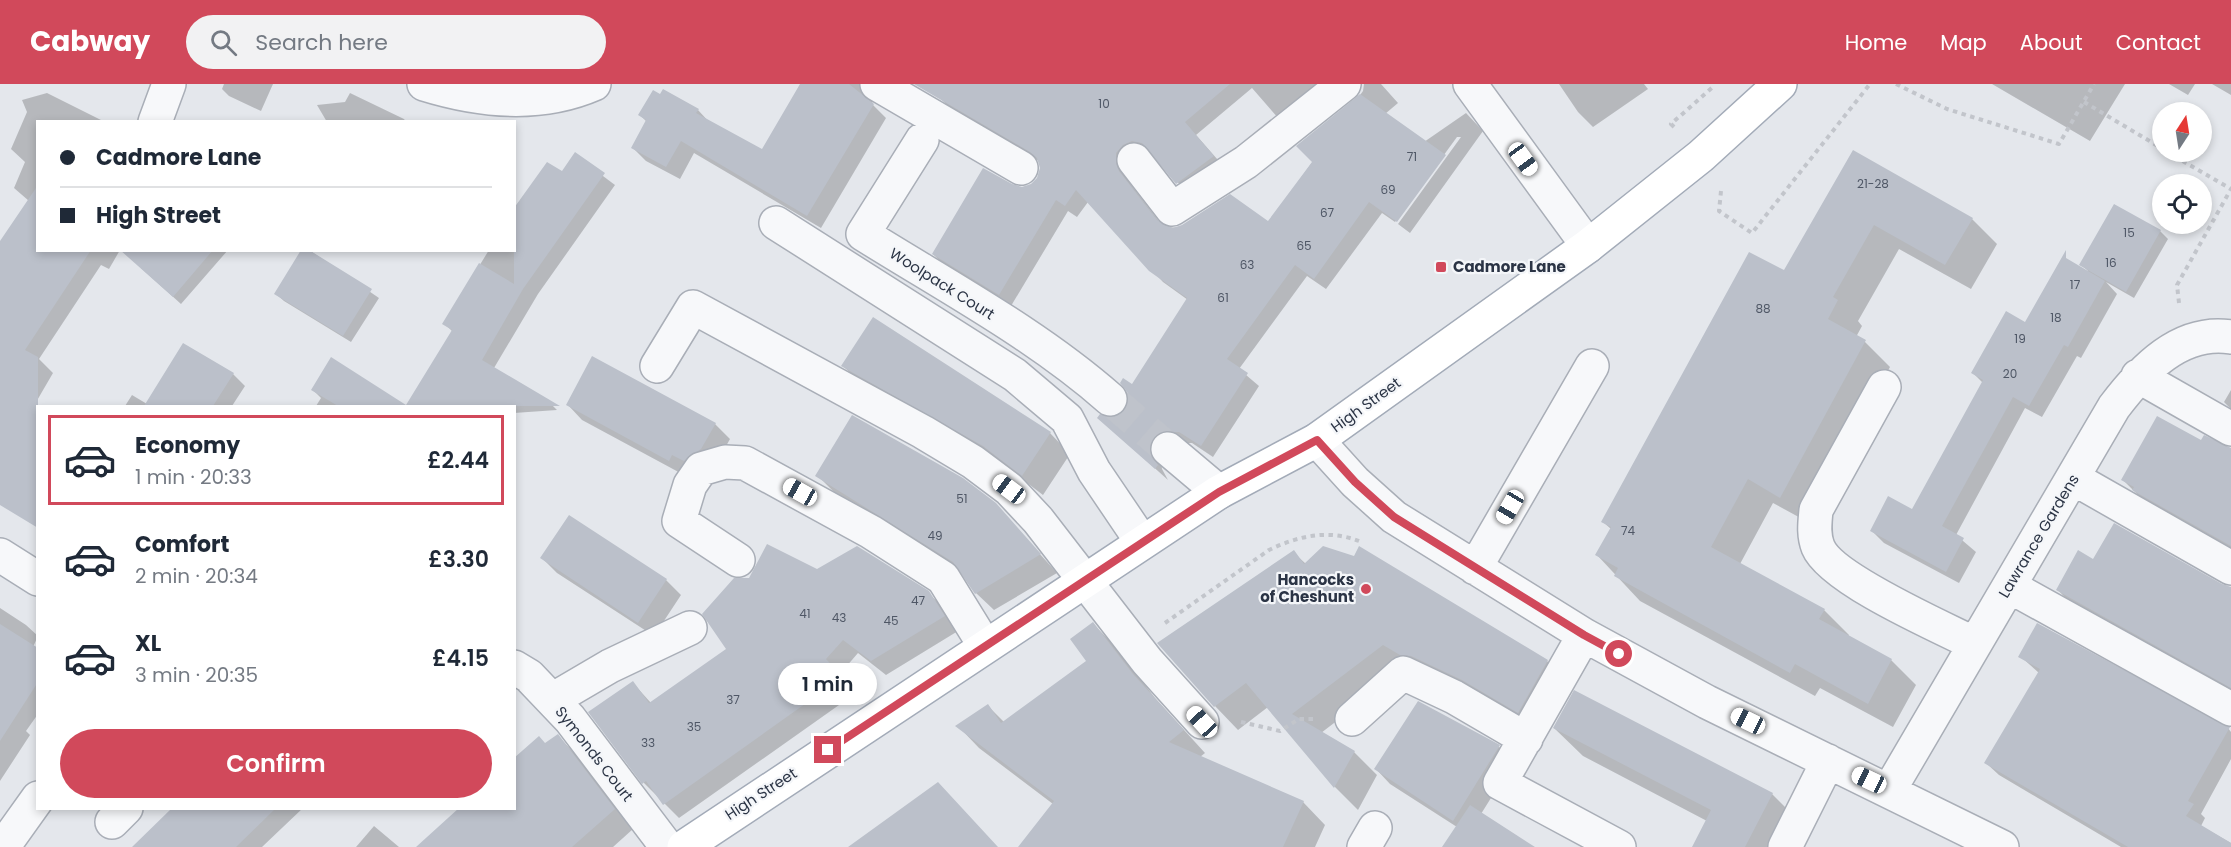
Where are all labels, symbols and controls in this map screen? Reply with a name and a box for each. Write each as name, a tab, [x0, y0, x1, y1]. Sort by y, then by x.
search box	[186, 15, 606, 69]
text: Cabway	[30, 22, 150, 61]
icon: search	[207, 26, 240, 59]
text: Search here	[255, 27, 388, 58]
text: Home	[1845, 28, 1907, 57]
text: Map	[1940, 28, 1987, 57]
text: About	[2020, 28, 2083, 57]
text: Contact	[2116, 28, 2201, 57]
house number: 10	[1098, 95, 1110, 112]
north arrow	[2152, 102, 2212, 162]
map controls	[2152, 102, 2212, 234]
car	[1505, 139, 1541, 179]
text: Cadmore Lane	[96, 142, 261, 173]
house number: 71	[1407, 148, 1417, 165]
button: locate	[2152, 174, 2212, 234]
house number: 21-28	[1857, 175, 1889, 192]
house number: 69	[1380, 181, 1396, 198]
text: High Street	[96, 200, 221, 231]
house number: 67	[1320, 204, 1335, 221]
house number: 15	[2123, 224, 2135, 241]
house number: 65	[1296, 237, 1312, 254]
street label: Woolpack Court	[886, 243, 999, 324]
house number: 16	[2105, 254, 2117, 271]
house number: 63	[1240, 256, 1254, 273]
place label: Cadmore Lane	[1453, 256, 1566, 277]
marker: Cadmore Lane	[1434, 260, 1448, 274]
house number: 17	[2070, 276, 2081, 293]
house number: 61	[1217, 289, 1229, 306]
house number: 88	[1755, 300, 1771, 317]
house number: 18	[2050, 309, 2062, 326]
house number: 19	[2014, 330, 2026, 347]
house number: 20	[2003, 365, 2017, 382]
street label: High Street	[1326, 372, 1405, 437]
text: Economy	[135, 430, 240, 461]
icon: car	[63, 433, 117, 487]
text: £2.44	[427, 445, 489, 476]
text: 1 min · 20:33	[135, 463, 252, 491]
street label: Lawrance Gardens	[1993, 470, 2084, 602]
car	[989, 471, 1029, 507]
car	[780, 475, 820, 509]
car	[1493, 487, 1527, 527]
house number: 51	[956, 490, 968, 507]
house number: 74	[1621, 522, 1635, 539]
house number: 49	[927, 527, 943, 544]
text: Comfort	[135, 529, 229, 560]
icon: car	[63, 532, 117, 586]
text: £3.30	[428, 544, 489, 575]
text: 2 min · 20:34	[135, 562, 258, 590]
place label: Hancocks of Cheshunt	[1260, 569, 1354, 607]
marker: Hancocks of Cheshunt	[1359, 582, 1373, 596]
house number: 47	[911, 592, 925, 609]
house number: 41	[799, 605, 811, 622]
house number: 43	[832, 609, 846, 626]
house number: 45	[883, 612, 899, 629]
text: XL	[135, 628, 161, 659]
icon: car	[63, 631, 117, 685]
route start	[1605, 640, 1632, 667]
text: £4.15	[432, 643, 489, 674]
text: 3 min · 20:35	[135, 661, 258, 689]
callout: 1 min	[778, 663, 878, 705]
text: 1 min	[802, 670, 853, 698]
house number: 37	[726, 691, 740, 708]
street label: Symonds Court	[550, 702, 638, 806]
car	[1183, 703, 1221, 741]
car	[1728, 705, 1768, 737]
house number: 35	[687, 718, 701, 735]
button: Confirm	[60, 729, 492, 798]
house number: 33	[641, 734, 655, 751]
route end	[814, 736, 841, 763]
street label: High Street	[721, 763, 801, 825]
car	[1849, 764, 1889, 796]

